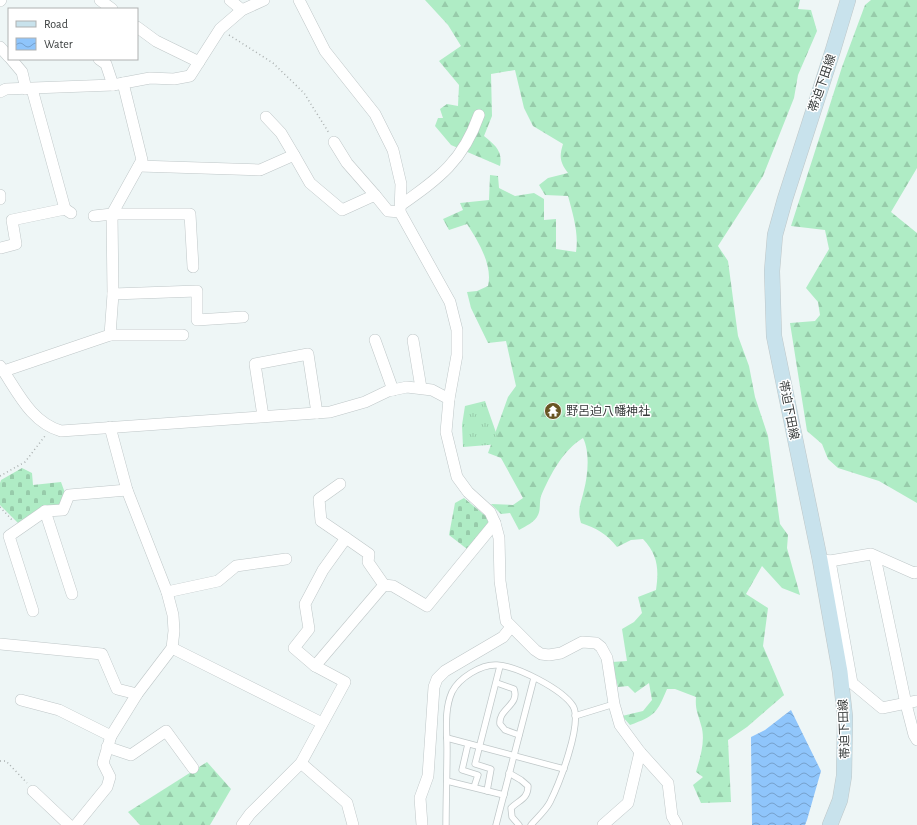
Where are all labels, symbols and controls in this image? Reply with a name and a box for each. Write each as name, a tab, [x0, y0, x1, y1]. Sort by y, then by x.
legend	[8, 8, 138, 60]
text: Road	[44, 18, 68, 30]
text: Water	[44, 38, 73, 50]
street label: 帯迫下田線	[806, 52, 837, 113]
street label: 帯迫下田線	[777, 379, 802, 441]
temple icon: 野呂迫八幡神社	[543, 401, 563, 421]
place label: 野呂迫八幡神社	[566, 404, 650, 417]
street label: 帯迫下田線	[836, 699, 851, 759]

